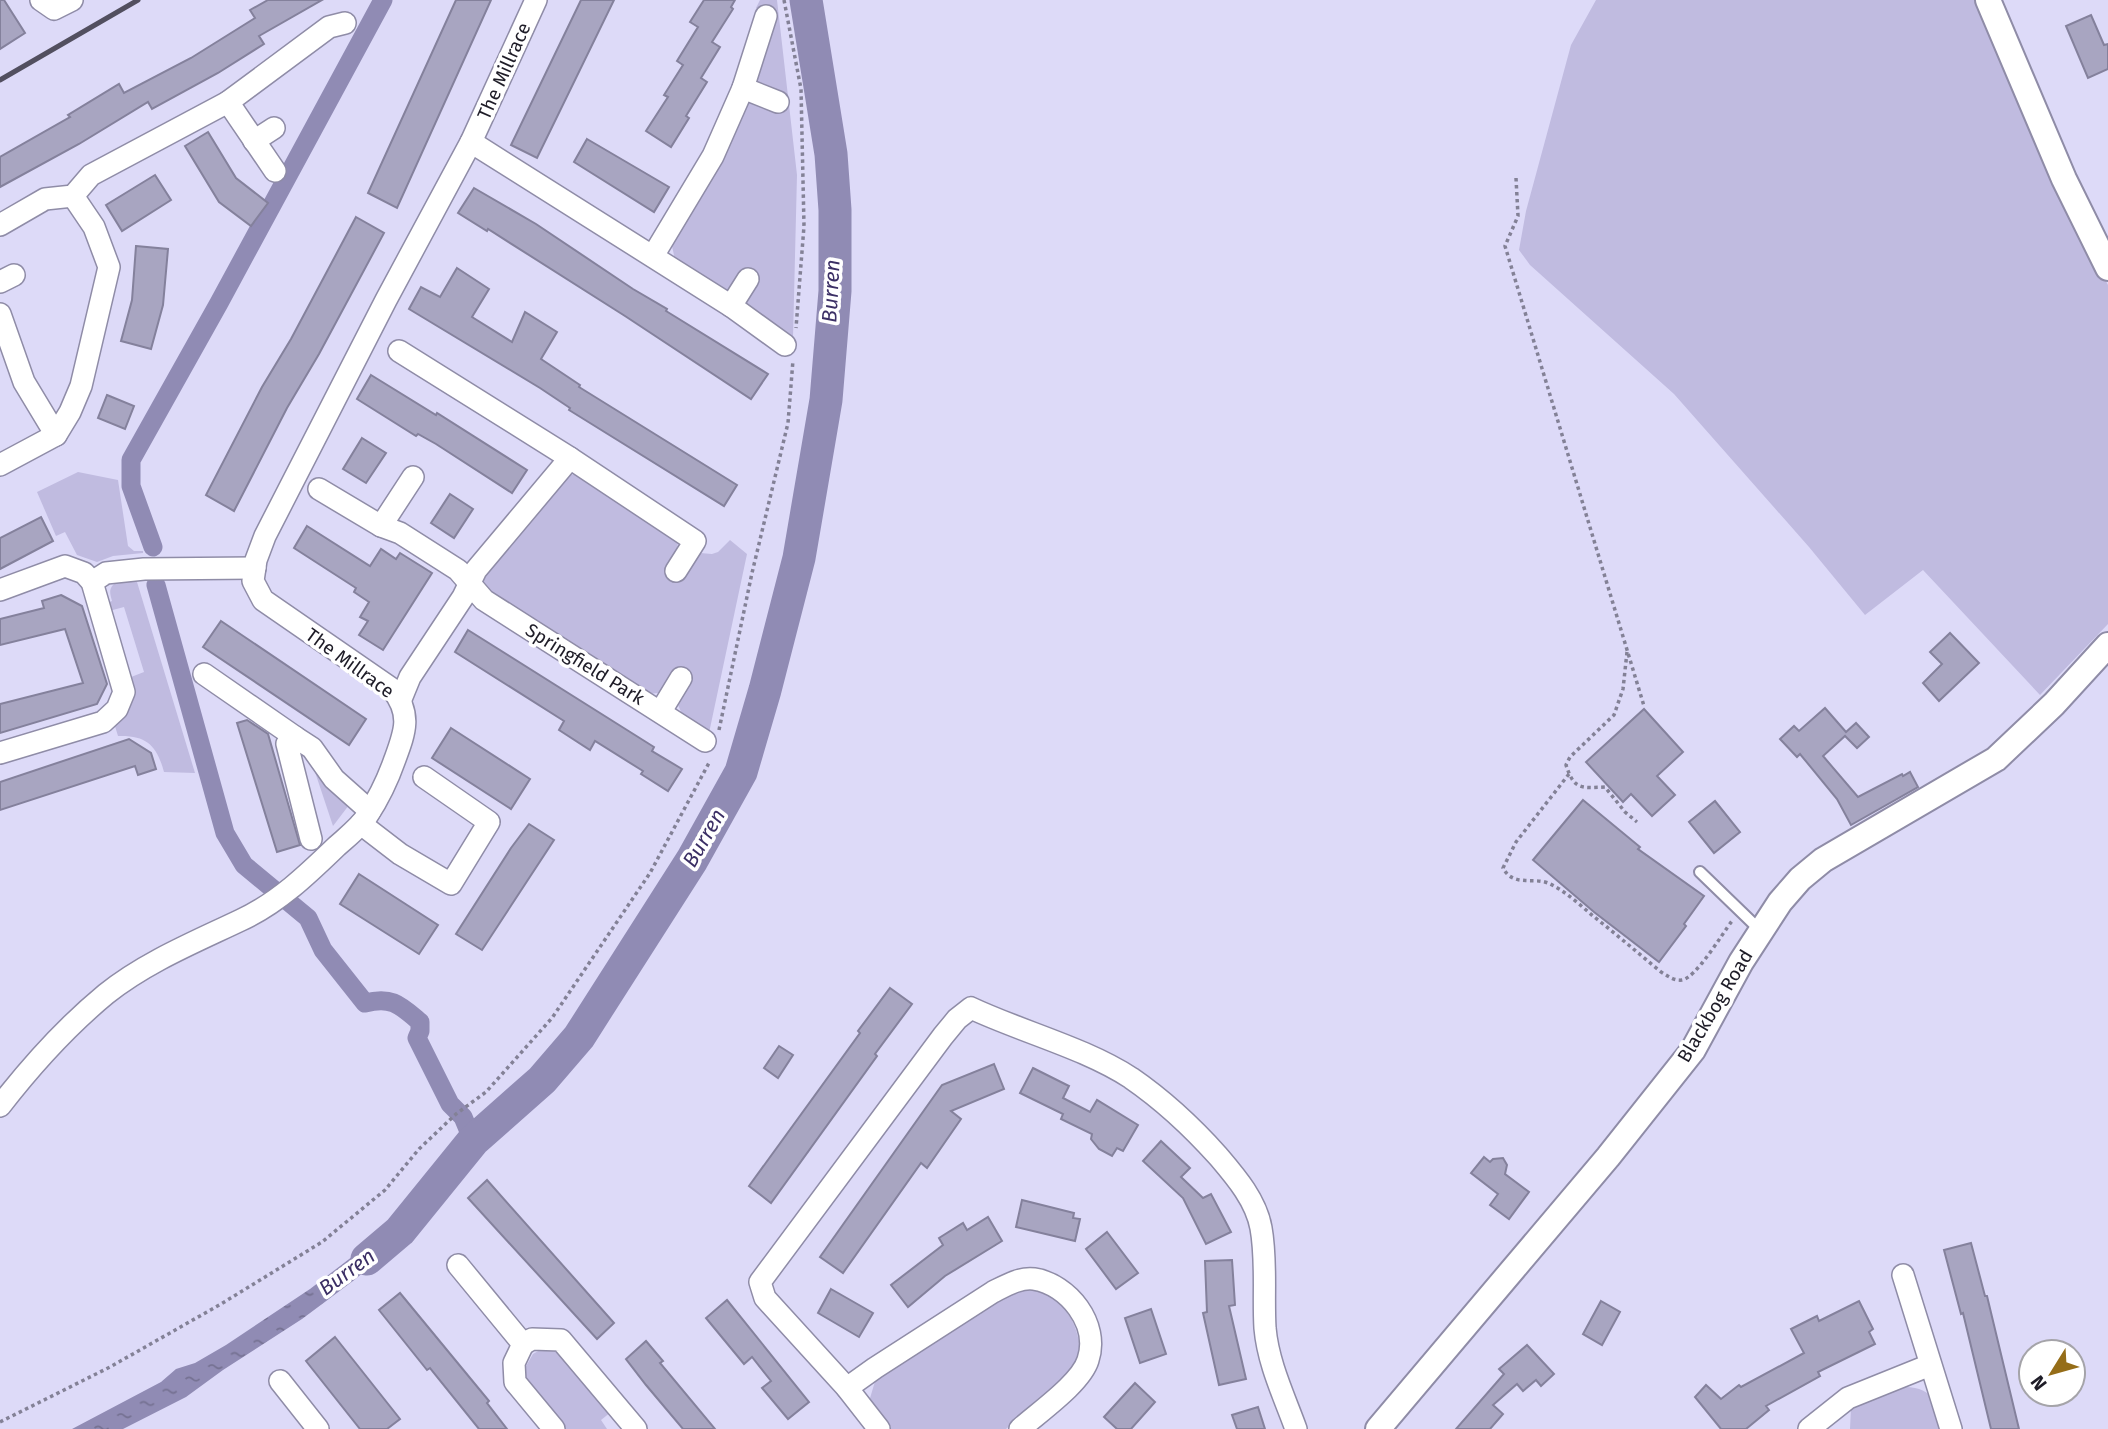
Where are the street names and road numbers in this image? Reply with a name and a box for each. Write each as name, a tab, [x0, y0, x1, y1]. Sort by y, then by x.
street label: The Millrace	[472, 19, 536, 123]
street label: Springfield Park	[521, 618, 649, 710]
street label: The Millrace	[301, 623, 399, 703]
street label: Blackbog Road	[1672, 946, 1758, 1066]

